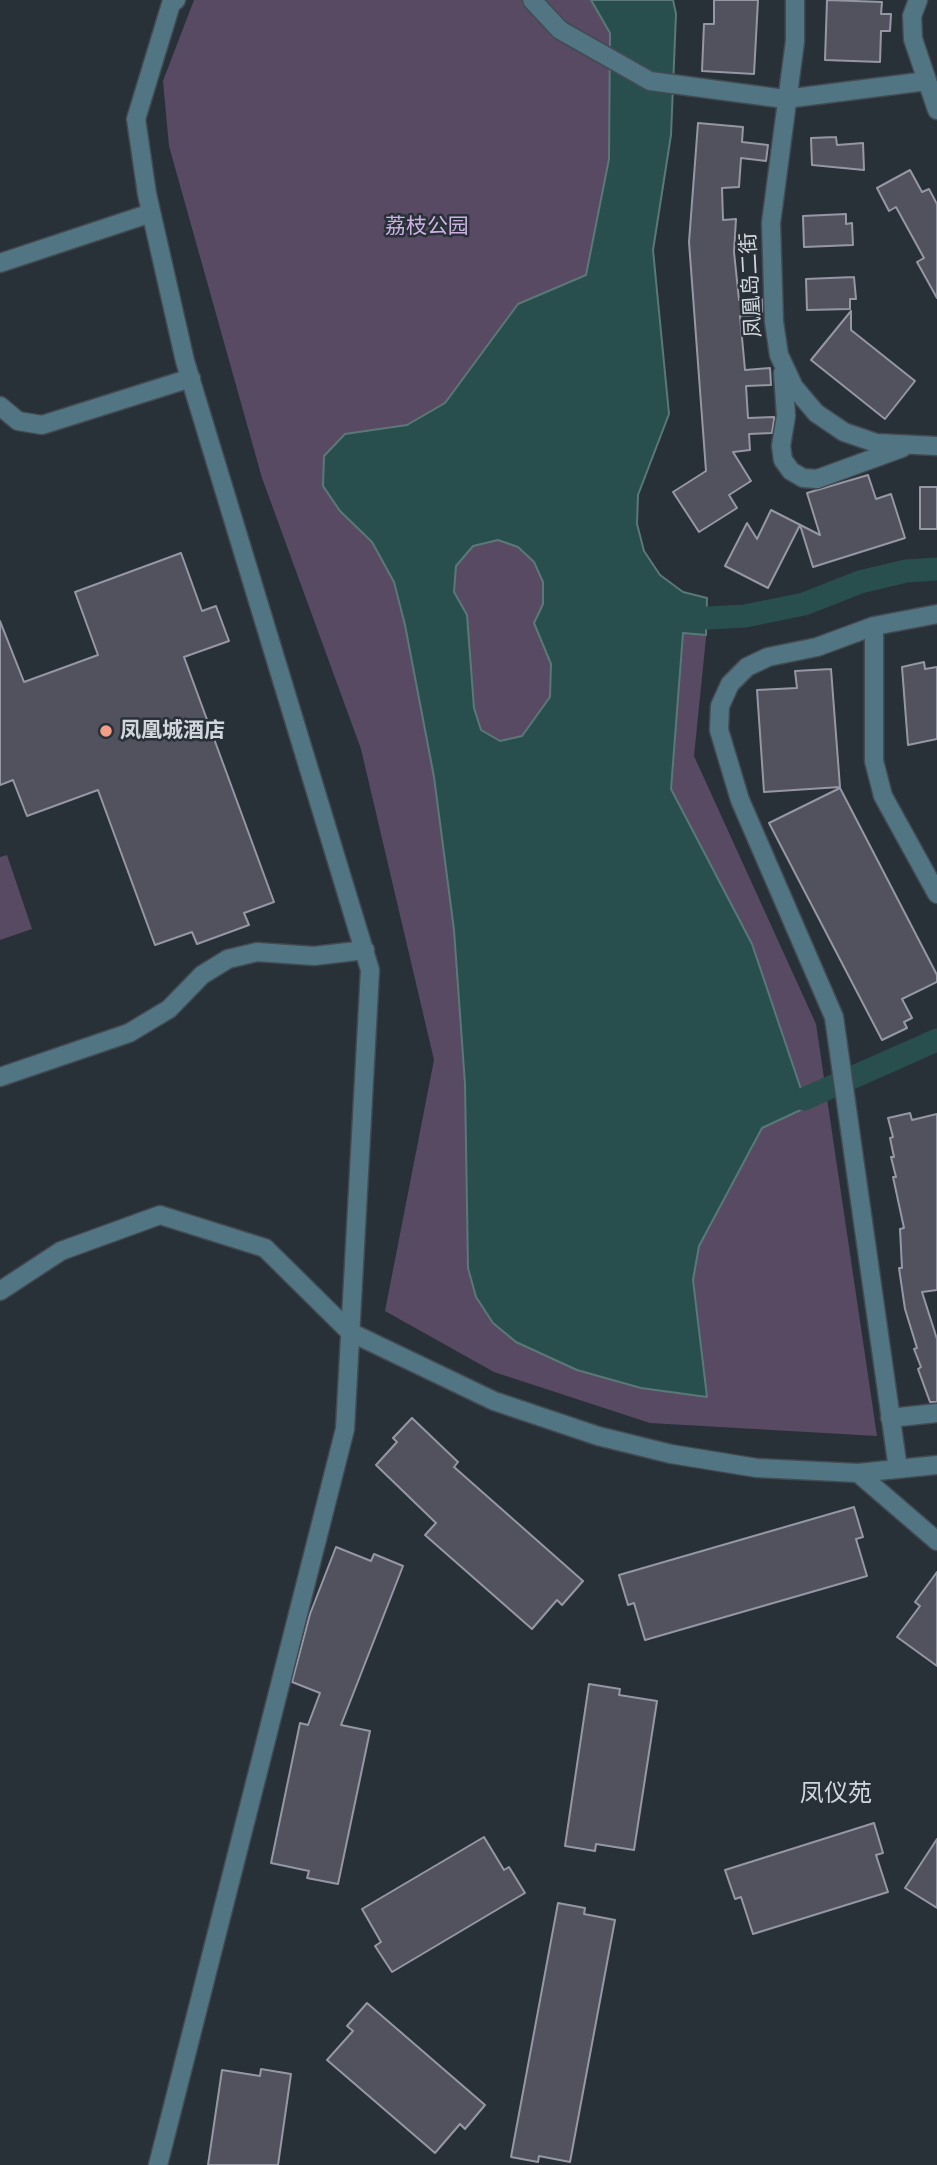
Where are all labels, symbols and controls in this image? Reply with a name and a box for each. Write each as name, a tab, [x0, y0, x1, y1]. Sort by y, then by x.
park label: 荔枝公园	[385, 214, 469, 240]
street label: 凤凰岛二街	[737, 232, 767, 338]
place label: 凤凰城酒店	[120, 718, 225, 744]
marker: 凤凰城酒店	[98, 723, 114, 739]
district label: 凤仪苑	[800, 1781, 872, 1809]

